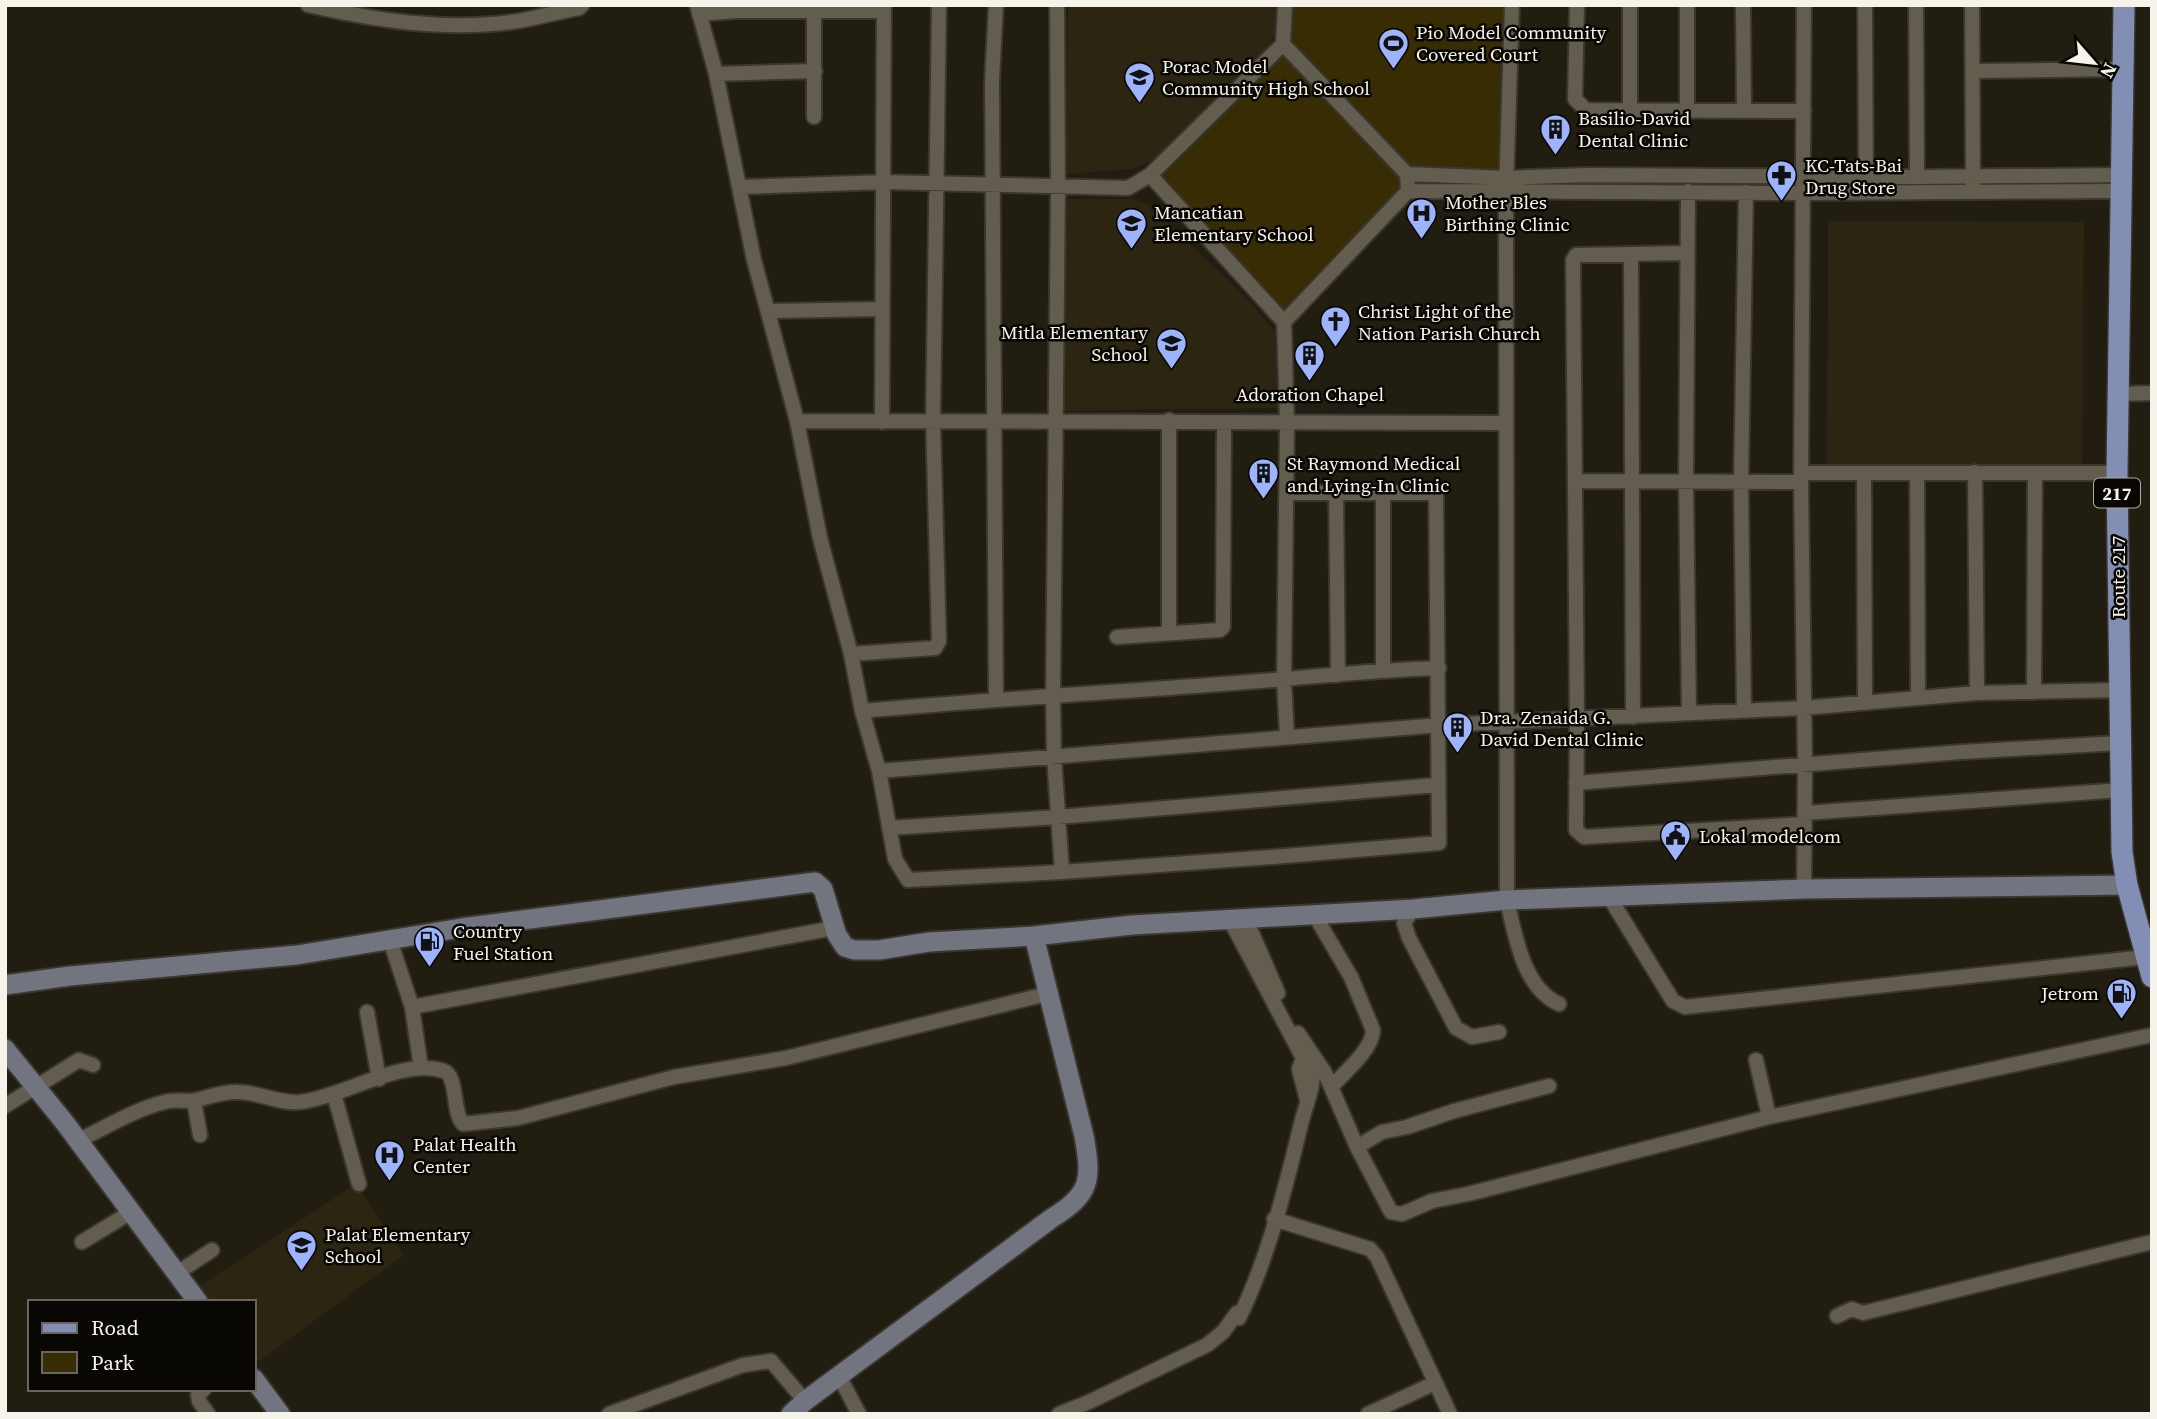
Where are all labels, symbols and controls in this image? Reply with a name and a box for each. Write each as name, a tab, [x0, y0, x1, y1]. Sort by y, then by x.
place label: Pio Model Community Covered Court	[1416, 19, 1606, 67]
sports icon: Pio Model Community Covered Court	[1376, 26, 1410, 70]
north arrow	[2059, 28, 2129, 98]
place label: Porac Model Community High School	[1162, 53, 1370, 101]
text: N	[2094, 59, 2124, 83]
school or university icon: Porac Model Community High School	[1122, 60, 1156, 104]
place label: Basilio-David Dental Clinic	[1578, 105, 1690, 153]
building icon: Basilio-David Dental Clinic	[1538, 112, 1572, 156]
place label: KC-Tats-Bai Drug Store	[1805, 152, 1903, 200]
pharmacy icon: KC-Tats-Bai Drug Store	[1765, 159, 1799, 203]
place label: Mother Bles Birthing Clinic	[1445, 189, 1570, 237]
hospital icon: Mother Bles Birthing Clinic	[1405, 196, 1439, 240]
place label: Mancatian Elementary School	[1154, 199, 1314, 247]
school or university icon: Mancatian Elementary School	[1114, 206, 1148, 250]
place label: Christ Light of the Nation Parish Church	[1358, 298, 1541, 346]
church icon: Christ Light of the Nation Parish Church	[1318, 305, 1352, 349]
place label: Mitla Elementary School	[1001, 319, 1148, 367]
school or university icon: Mitla Elementary School	[1154, 326, 1188, 370]
building icon: Adoration Chapel	[1293, 338, 1327, 382]
place label: Adoration Chapel	[1236, 381, 1384, 407]
place label: St Raymond Medical and Lying-In Clinic	[1287, 450, 1461, 498]
building icon: St Raymond Medical and Lying-In Clinic	[1247, 457, 1281, 501]
road number: 217	[2094, 478, 2140, 508]
street label: Route 217	[2105, 536, 2131, 618]
place label: Dra. Zenaida G. David Dental Clinic	[1480, 704, 1644, 752]
building icon: Dra. Zenaida G. David Dental Clinic	[1440, 711, 1474, 755]
public building icon: Lokal modelcom	[1659, 819, 1693, 863]
place label: Lokal modelcom	[1699, 823, 1841, 849]
place label: Country Fuel Station	[453, 918, 553, 966]
fuel station icon: Country Fuel Station	[413, 925, 447, 969]
fuel station icon: Jetrom	[2105, 976, 2139, 1020]
place label: Jetrom	[2040, 980, 2099, 1006]
place label: Palat Health Center	[413, 1131, 517, 1179]
hospital icon: Palat Health Center	[373, 1138, 407, 1182]
place label: Palat Elementary School	[325, 1221, 471, 1269]
school or university icon: Palat Elementary School	[285, 1228, 319, 1272]
legend	[28, 1300, 256, 1391]
text: Road	[91, 1313, 139, 1342]
text: Park	[91, 1348, 135, 1377]

